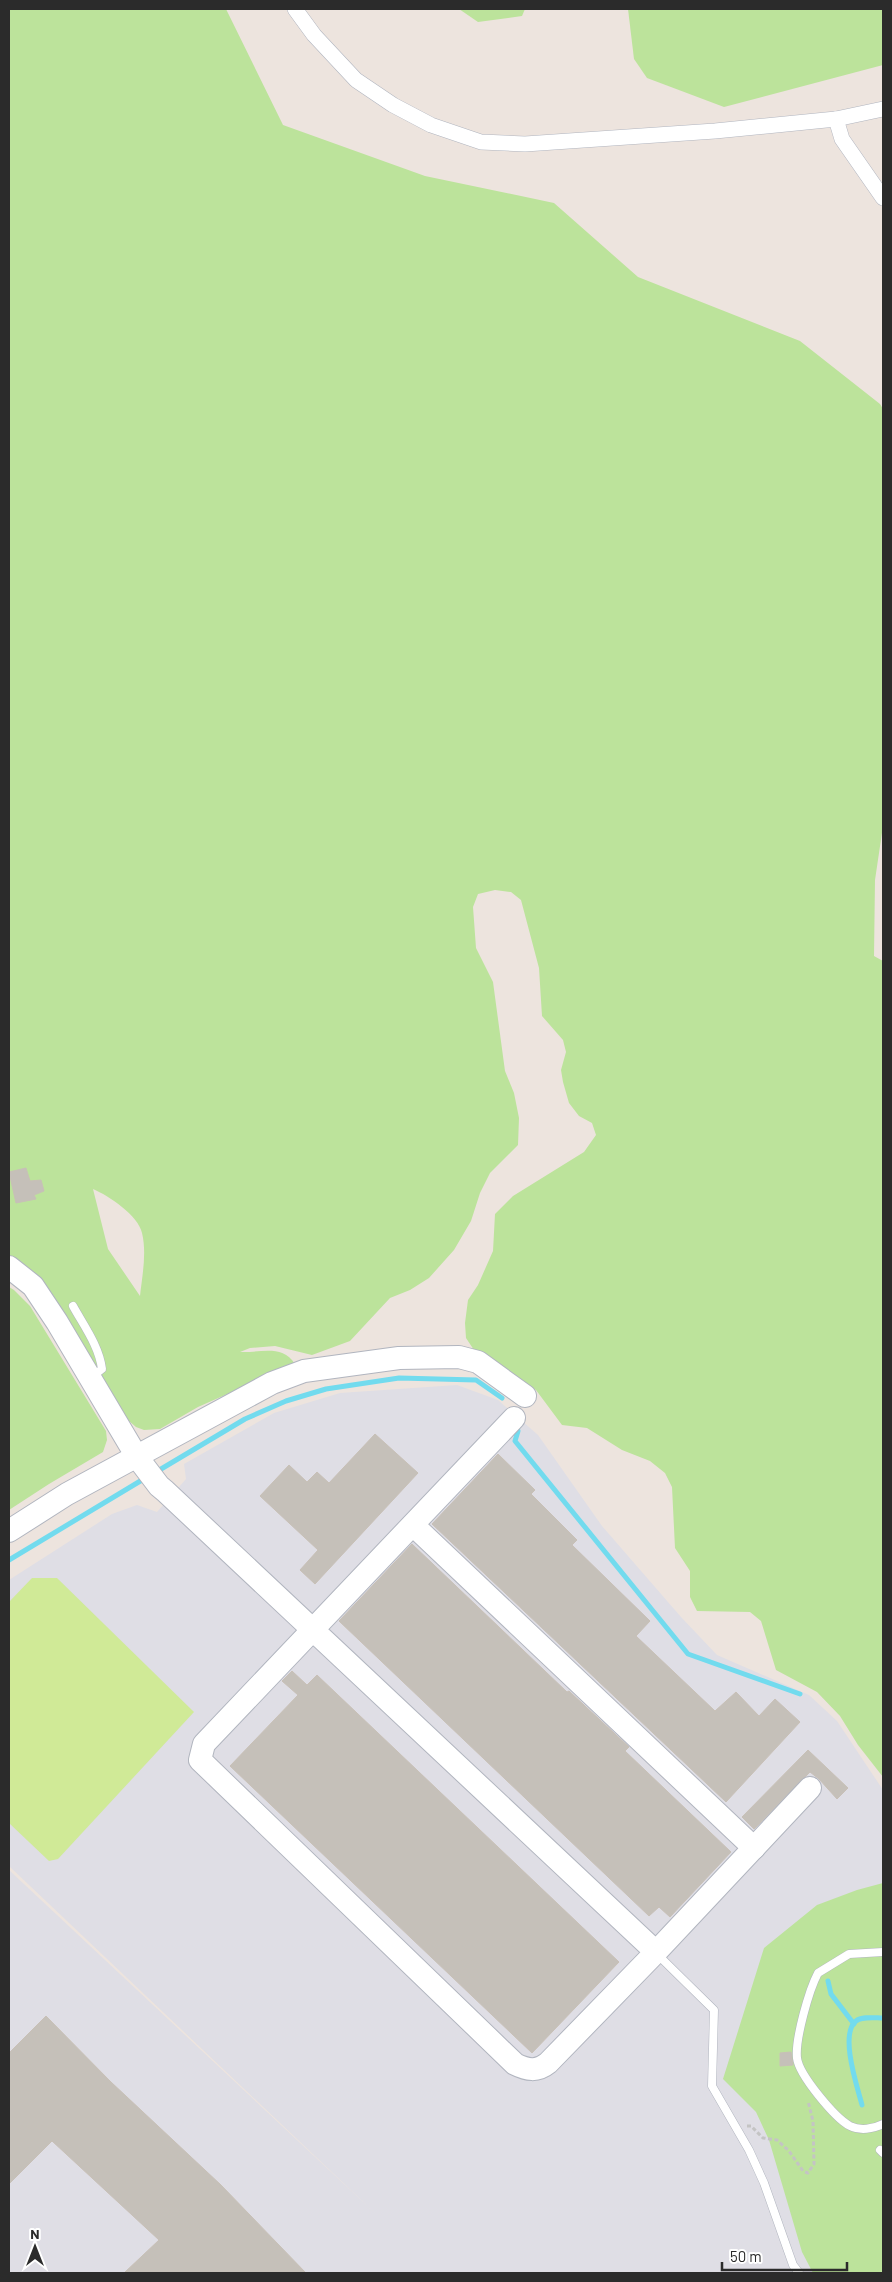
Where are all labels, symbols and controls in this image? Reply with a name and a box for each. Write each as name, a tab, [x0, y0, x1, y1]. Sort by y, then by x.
north arrow	[10, 2222, 60, 2272]
text: N	[30, 2225, 40, 2242]
scale bar	[722, 2240, 847, 2272]
text: 50 m	[730, 2247, 762, 2265]

